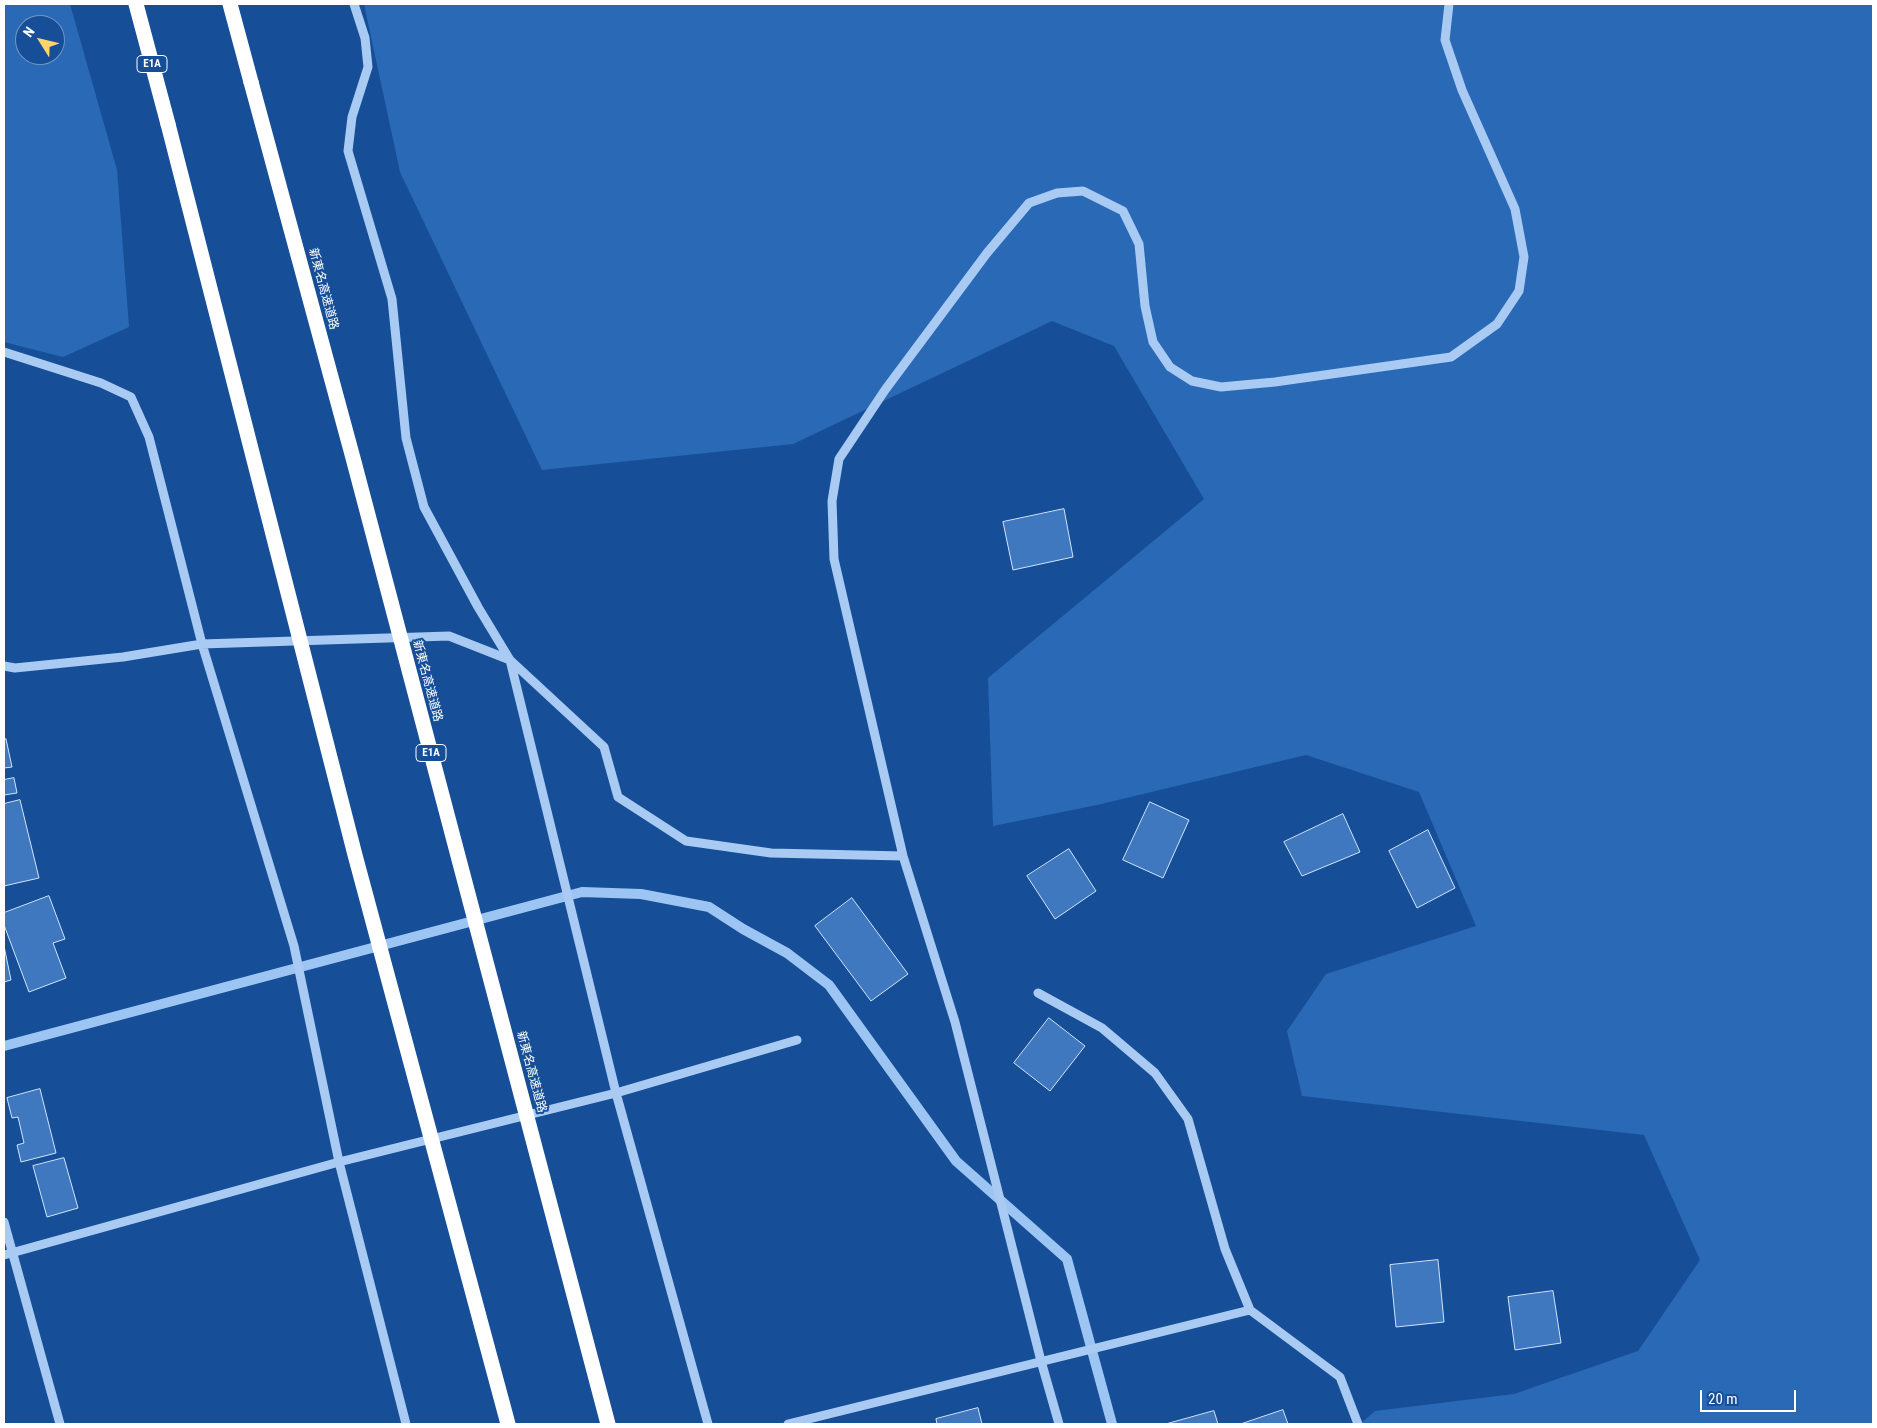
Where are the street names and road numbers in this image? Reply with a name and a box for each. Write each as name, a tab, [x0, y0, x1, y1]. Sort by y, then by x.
road number: E1A	[137, 56, 167, 72]
street label: 新東名高速道路	[305, 247, 341, 331]
street label: 新東名高速道路	[409, 639, 445, 723]
road number: E1A	[416, 744, 446, 761]
street label: 新東名高速道路	[513, 1030, 549, 1114]

